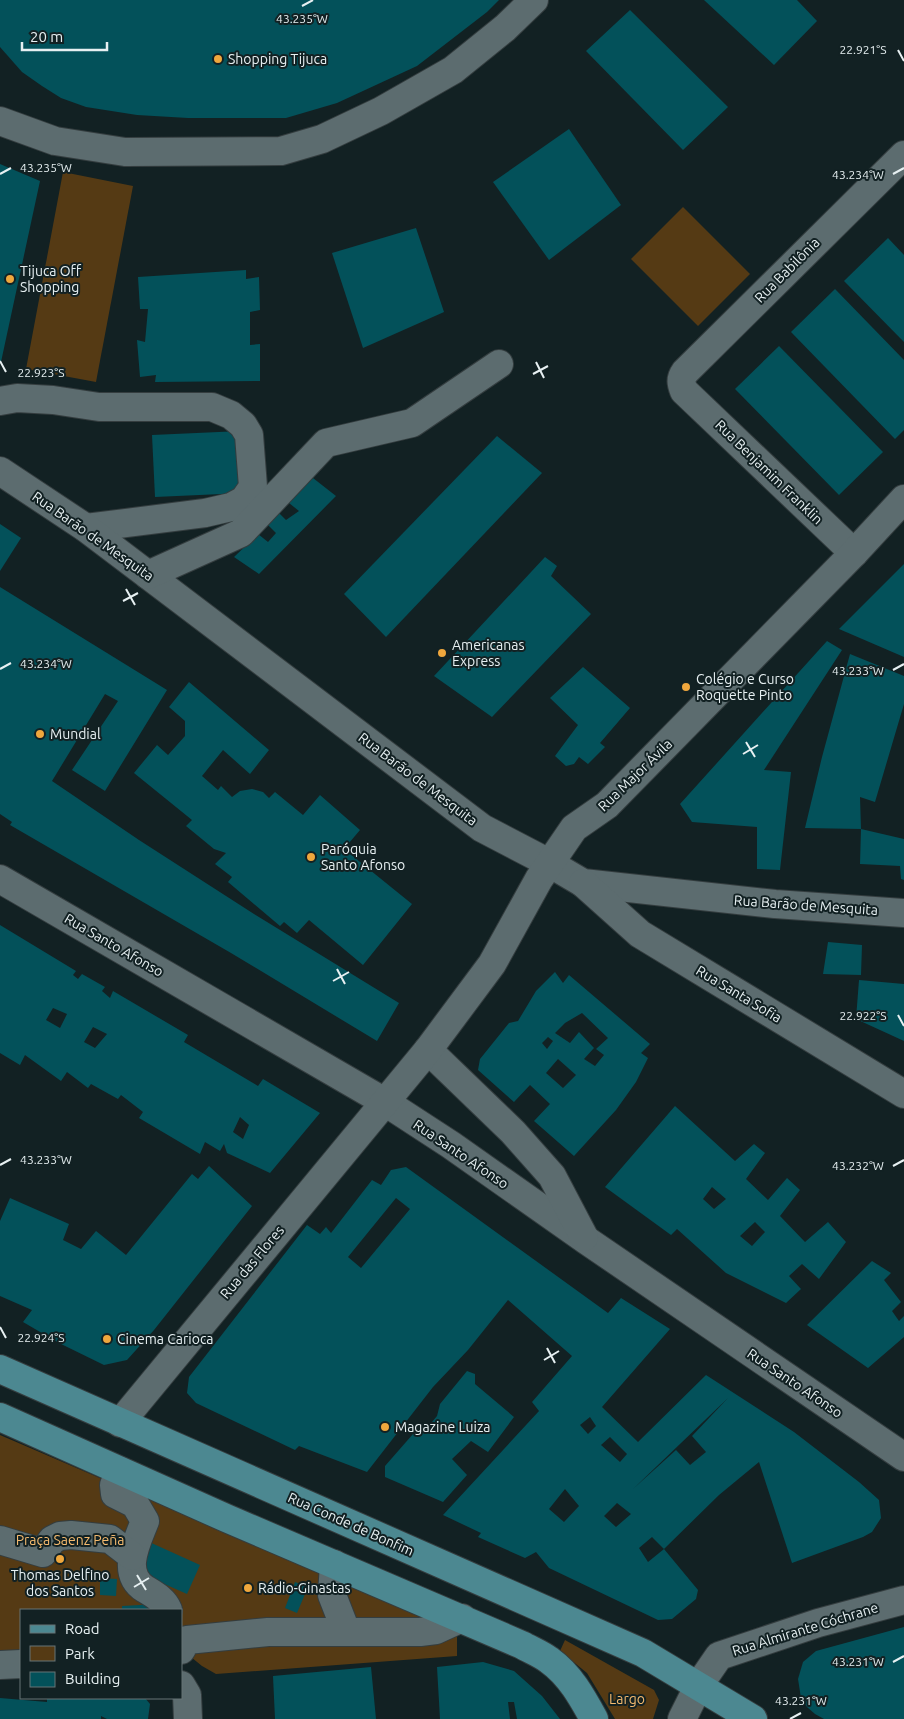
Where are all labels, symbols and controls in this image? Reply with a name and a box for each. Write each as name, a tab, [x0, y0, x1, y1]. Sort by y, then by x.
text: 43.235°W	[276, 12, 328, 25]
scale bar	[22, 20, 108, 52]
text: 20 m	[30, 28, 63, 45]
text: 22.921°S	[840, 43, 886, 56]
place label: Shopping Tijuca	[228, 51, 327, 67]
marker: Shopping Tijuca	[212, 53, 224, 65]
text: 43.235°W	[20, 161, 72, 174]
text: 43.234°W	[832, 168, 884, 181]
street label: Rua Babilônia	[751, 234, 823, 306]
place label: Tijuca Off Shopping	[20, 263, 82, 295]
marker: Tijuca Off Shopping	[4, 273, 16, 285]
text: 22.923°S	[18, 366, 64, 379]
street label: Rua Benjamim Franklin	[712, 417, 826, 527]
street label: Rua Barão de Mesquita	[29, 488, 157, 584]
place label: Americanas Express	[452, 637, 525, 669]
marker: Americanas Express	[436, 647, 448, 659]
text: 43.234°W	[20, 657, 72, 670]
text: 43.233°W	[832, 664, 884, 677]
place label: Colégio e Curso Roquette Pinto	[696, 671, 794, 703]
marker: Colégio e Curso Roquette Pinto	[680, 681, 692, 693]
place label: Mundial	[50, 726, 101, 742]
marker: Mundial	[34, 728, 46, 740]
street label: Rua Barão de Mesquita	[356, 729, 480, 829]
street label: Rua Major Ávila	[594, 735, 675, 814]
place label: Paróquia Santo Afonso	[321, 841, 405, 873]
marker: Paróquia Santo Afonso	[305, 851, 317, 863]
street label: Rua Barão de Mesquita	[733, 892, 879, 918]
street label: Rua Santo Afonso	[62, 910, 166, 980]
street label: Rua Santa Sofia	[693, 962, 785, 1026]
text: 22.922°S	[840, 1009, 886, 1022]
street label: Rua Santo Afonso	[410, 1116, 512, 1192]
text: 43.233°W	[20, 1153, 72, 1166]
text: 43.232°W	[832, 1159, 884, 1172]
street label: Rua das Flores	[217, 1222, 287, 1302]
text: 22.924°S	[18, 1331, 64, 1344]
place label: Cinema Carioca	[117, 1331, 214, 1347]
marker: Cinema Carioca	[101, 1333, 113, 1345]
street label: Rua Santo Afonso	[744, 1345, 846, 1421]
place label: Magazine Luiza	[395, 1419, 491, 1435]
marker: Magazine Luiza	[379, 1421, 391, 1433]
street label: Rua Conde de Bonfim	[286, 1489, 416, 1559]
park label: Praça Saenz Peña	[16, 1532, 124, 1548]
marker: Thomas Delfino dos Santos	[54, 1553, 66, 1565]
place label: Thomas Delfino dos Santos	[11, 1567, 109, 1599]
place label: Rádio-Ginastas	[258, 1580, 350, 1596]
marker: Rádio-Ginastas	[242, 1582, 254, 1594]
street label: Rua Almirante Cóchrane	[730, 1599, 880, 1659]
legend	[20, 1609, 182, 1699]
text: Road	[65, 1620, 100, 1637]
text: Park	[65, 1645, 95, 1662]
text: 43.231°W	[832, 1655, 884, 1668]
text: Building	[65, 1670, 120, 1687]
park label: Largo	[609, 1691, 645, 1707]
text: 43.231°W	[775, 1694, 827, 1707]

